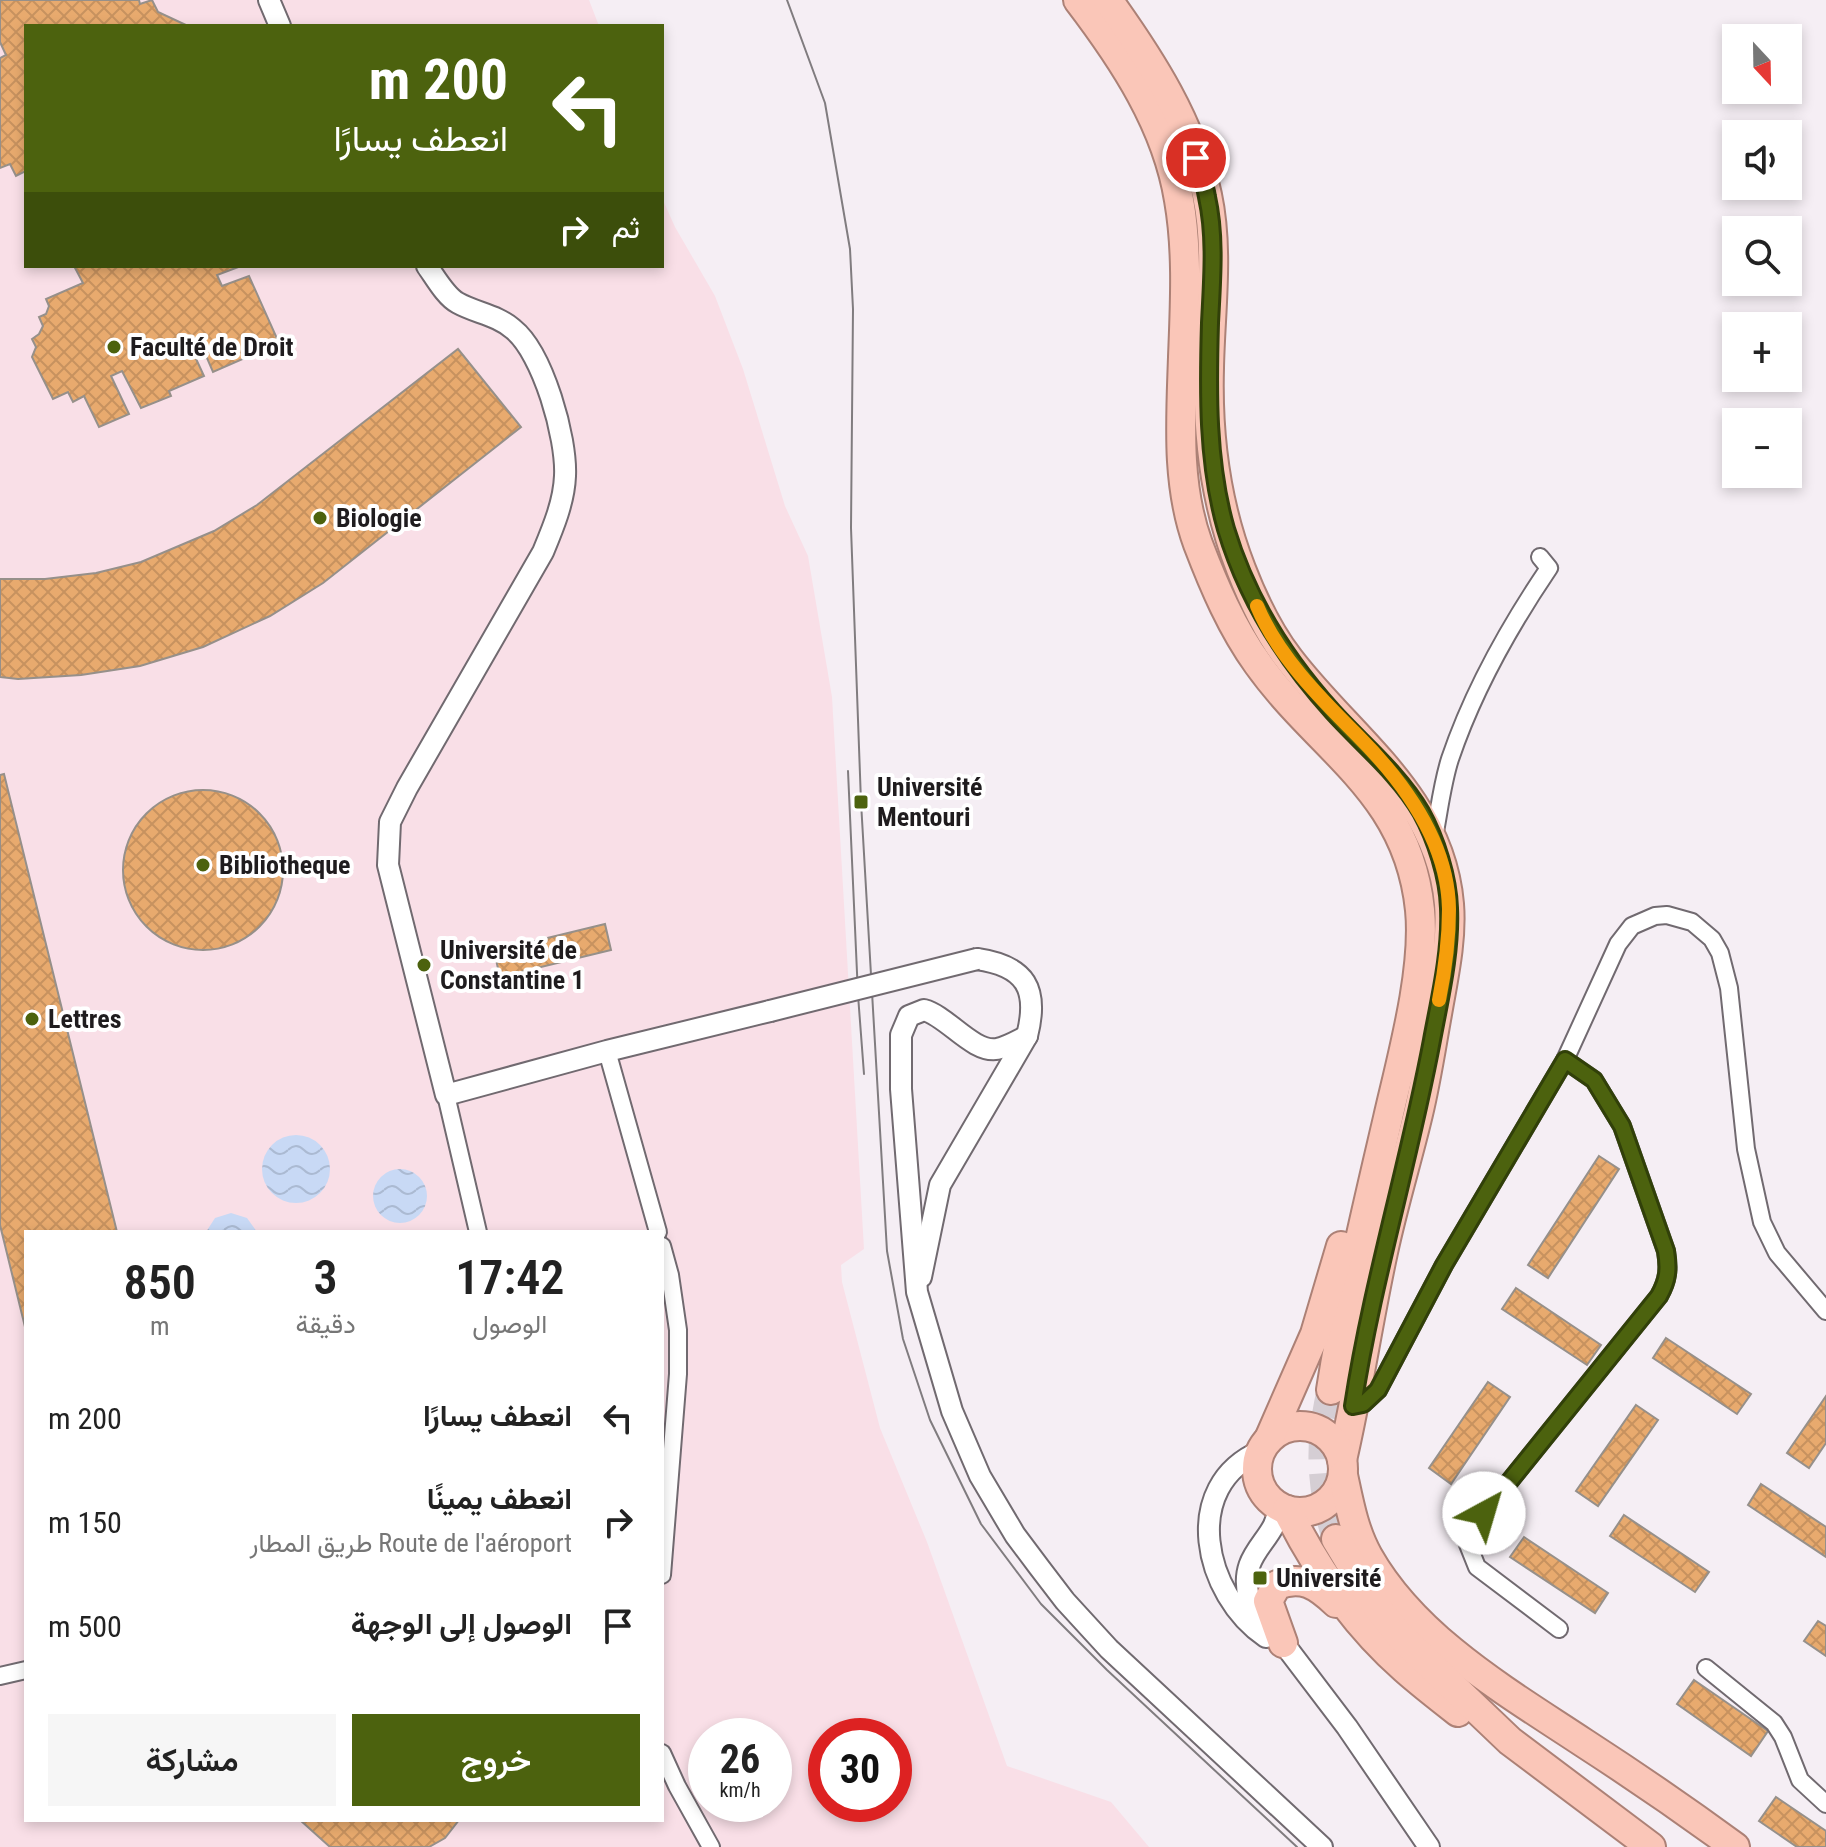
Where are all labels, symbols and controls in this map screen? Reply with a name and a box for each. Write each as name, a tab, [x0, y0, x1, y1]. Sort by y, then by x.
north arrow	[1722, 24, 1802, 104]
map controls	[1722, 24, 1802, 488]
text: 200 m	[369, 47, 508, 113]
icon: left	[536, 56, 640, 160]
text: انعطف يسارًا	[334, 118, 508, 160]
button: sound	[1722, 120, 1802, 200]
pin	[1162, 124, 1230, 192]
icon: arrive	[1174, 136, 1218, 180]
icon: right	[552, 208, 596, 252]
text: ثم	[612, 210, 640, 245]
button: search	[1722, 216, 1802, 296]
button: +	[1722, 312, 1802, 392]
place label: Faculté de Droit	[130, 332, 294, 362]
marker: Faculté de Droit	[105, 338, 123, 356]
button: −	[1722, 408, 1802, 488]
place label: Biologie	[336, 503, 422, 533]
marker: Biologie	[311, 509, 329, 527]
place label: Université Mentouri	[877, 772, 983, 832]
marker: Université Mentouri	[852, 793, 870, 811]
place label: Bibliotheque	[219, 850, 350, 880]
marker: Bibliotheque	[194, 856, 212, 874]
place label: Université de Constantine 1	[440, 935, 584, 995]
marker: Université de Constantine 1	[415, 956, 433, 974]
place label: Lettres	[48, 1004, 121, 1034]
marker: Lettres	[23, 1010, 41, 1028]
text: 3	[314, 1249, 338, 1306]
text: 17:42	[455, 1249, 564, 1306]
text: 850	[124, 1254, 196, 1311]
text: دقيقة	[296, 1309, 356, 1339]
text: الوصول	[472, 1309, 547, 1339]
text: m	[150, 1311, 170, 1341]
icon: left	[596, 1396, 640, 1440]
text: انعطف يسارًا	[423, 1398, 572, 1433]
text: 200 m	[48, 1401, 122, 1436]
position arrow	[1442, 1471, 1526, 1555]
text: انعطف يمينًا	[427, 1481, 572, 1516]
icon: right	[596, 1500, 640, 1544]
text: 150 m	[48, 1505, 122, 1540]
text: Route de l'aéroport طريق المطار	[250, 1528, 572, 1558]
place label: Université	[1276, 1563, 1382, 1593]
marker: Université	[1251, 1569, 1269, 1587]
icon: arrive	[596, 1604, 640, 1648]
text: الوصول إلى الوجهة	[351, 1606, 572, 1641]
text: 500 m	[48, 1609, 122, 1644]
button: مشاركة	[48, 1714, 336, 1806]
button: خروج	[352, 1714, 640, 1806]
speed limit sign: 30	[808, 1718, 912, 1822]
text: 26	[720, 1736, 760, 1783]
text: km/h	[719, 1778, 761, 1802]

